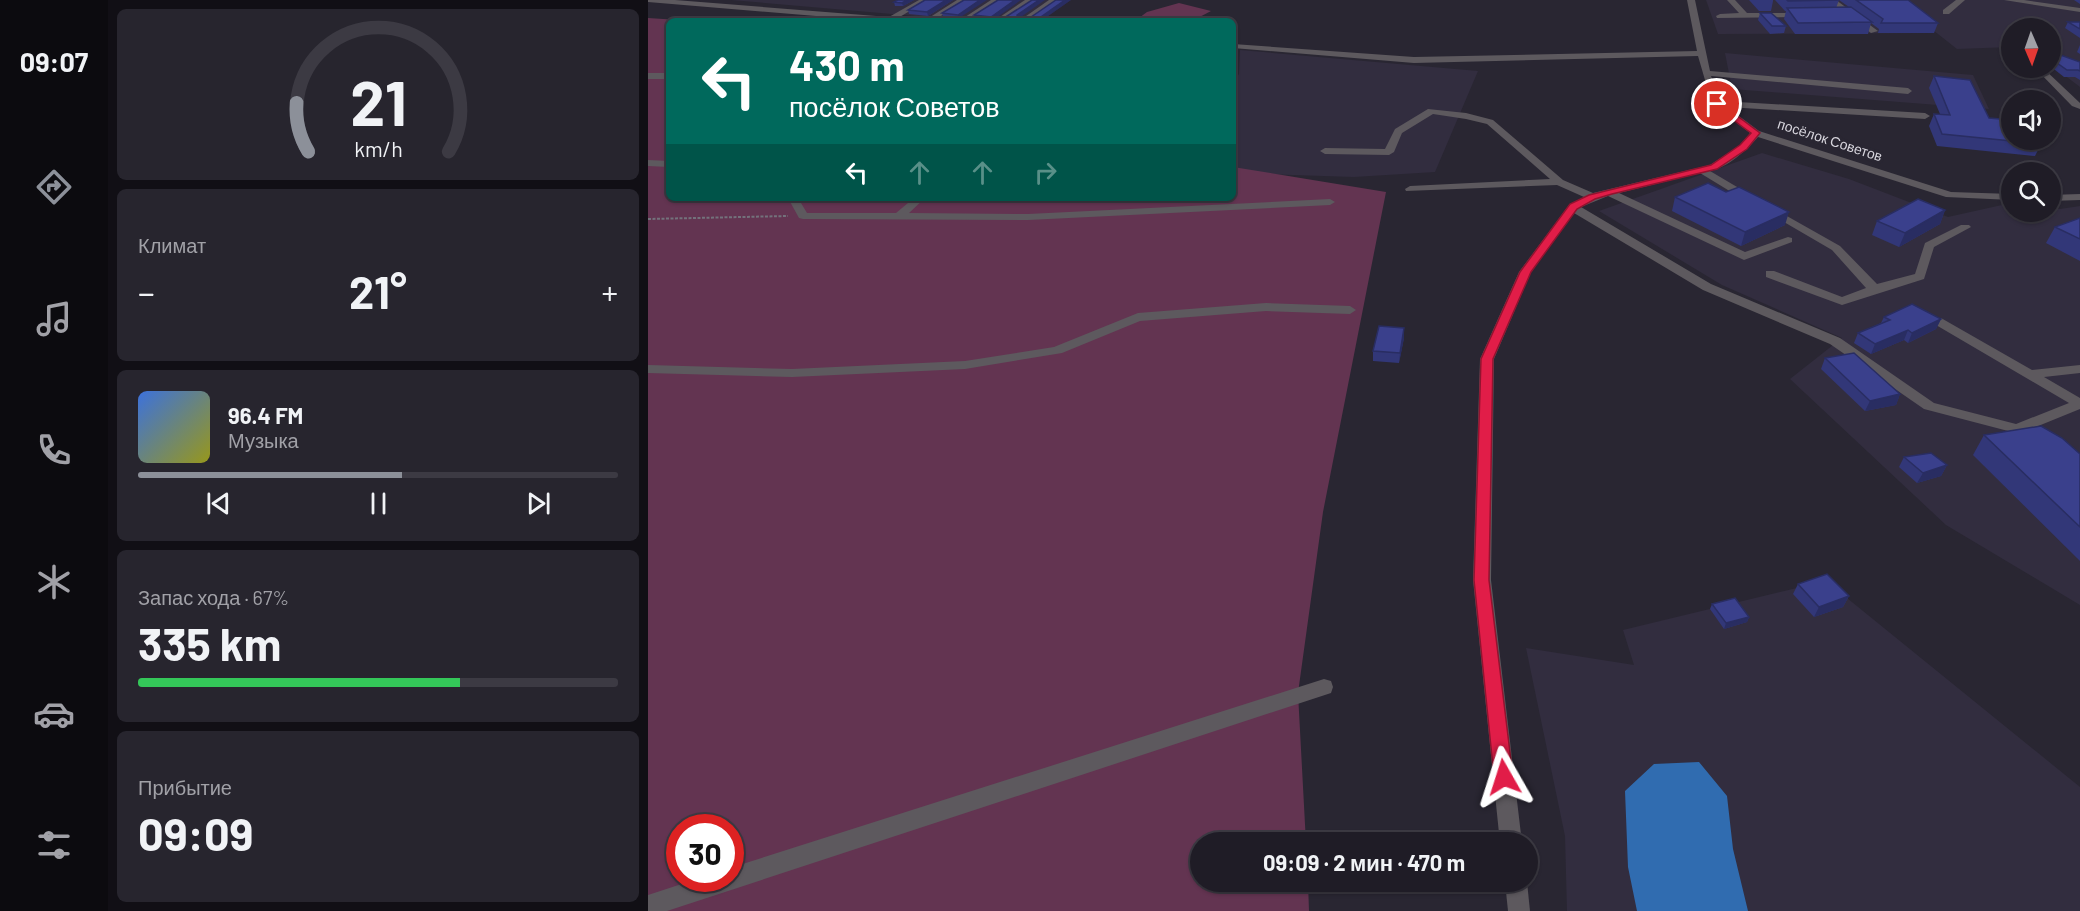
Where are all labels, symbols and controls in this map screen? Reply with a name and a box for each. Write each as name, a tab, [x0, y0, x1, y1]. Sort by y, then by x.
north arrow	[2001, 18, 2061, 78]
map controls	[2001, 18, 2061, 222]
text: 430 m	[789, 39, 905, 89]
icon: left	[690, 42, 768, 120]
text: 09:07	[20, 45, 88, 77]
text: 21	[350, 64, 406, 138]
pin	[1691, 78, 1742, 129]
icon: arrive	[1700, 87, 1733, 120]
text: посёлок Советов	[789, 90, 1000, 122]
button: sound	[2001, 90, 2061, 150]
street label: посёлок Советов	[1776, 115, 1885, 164]
text: km/h	[354, 136, 402, 161]
icon: left	[840, 156, 873, 189]
icon: ahead	[903, 156, 936, 189]
icon: ahead	[966, 156, 999, 189]
icon: right	[1029, 156, 1062, 189]
button: search	[2001, 162, 2061, 222]
icon: directions	[33, 166, 75, 208]
text: Климат	[138, 233, 206, 257]
text: 21°	[349, 264, 407, 318]
text: −	[138, 272, 155, 312]
text: +	[602, 272, 618, 312]
icon: music	[33, 298, 75, 340]
text: 96.4 FM	[228, 402, 303, 428]
text: Музыка	[228, 428, 299, 452]
icon: phone	[33, 429, 75, 471]
icon: previous	[202, 487, 235, 520]
icon: pause	[362, 487, 395, 520]
icon: next	[522, 487, 555, 520]
icon: climate	[33, 561, 75, 603]
text: Запас хода · 67%	[138, 585, 289, 609]
text: 335 km	[138, 616, 281, 670]
icon: car	[33, 693, 75, 735]
position arrow	[1472, 745, 1536, 809]
text: Прибытие	[138, 775, 232, 799]
text: 09:09	[138, 806, 253, 860]
speed limit sign: 30	[666, 814, 744, 892]
icon: filters	[33, 824, 75, 866]
text: 09:09 · 2 мин · 470 m	[1263, 849, 1465, 875]

